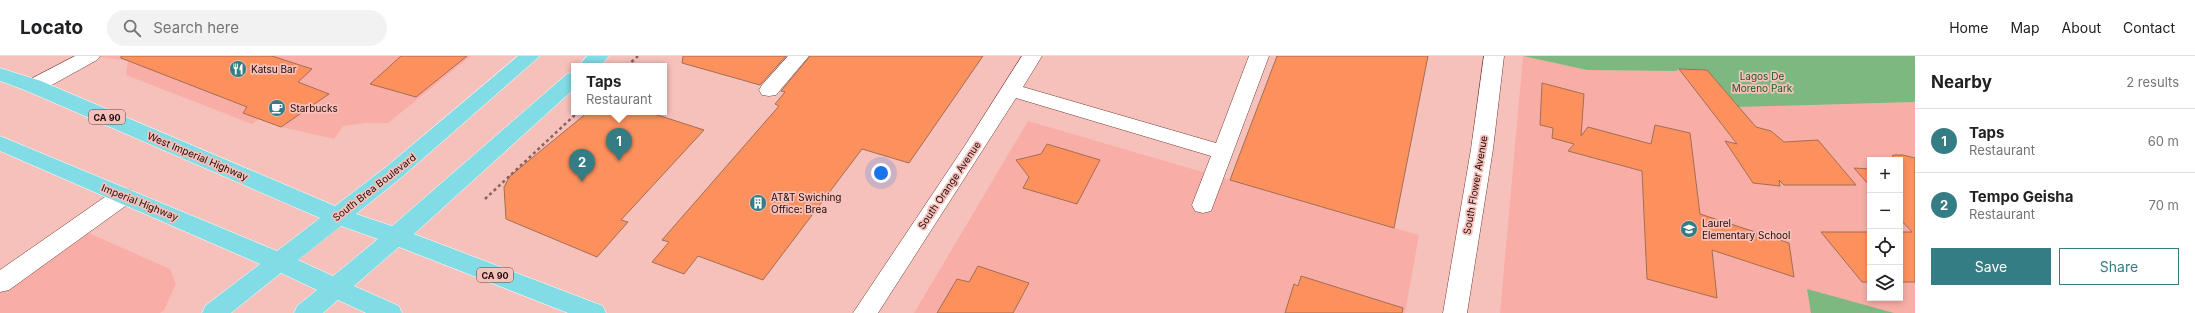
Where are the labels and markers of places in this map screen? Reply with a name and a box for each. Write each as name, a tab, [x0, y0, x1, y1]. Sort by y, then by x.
restaurant icon: Katsu Bar	[228, 59, 248, 79]
place label: Katsu Bar	[251, 63, 297, 75]
cafe icon: Starbucks	[267, 98, 287, 118]
place label: Starbucks	[290, 102, 338, 114]
pin: 1	[606, 128, 632, 161]
pin: 2	[569, 149, 595, 182]
place label: AT&T Swiching Office: Brea	[771, 191, 841, 215]
building icon: AT&T Swiching Office: Brea	[748, 193, 768, 213]
place label: Laurel Elementary School	[1702, 217, 1791, 241]
school or university icon: Laurel Elementary School	[1679, 219, 1699, 239]

